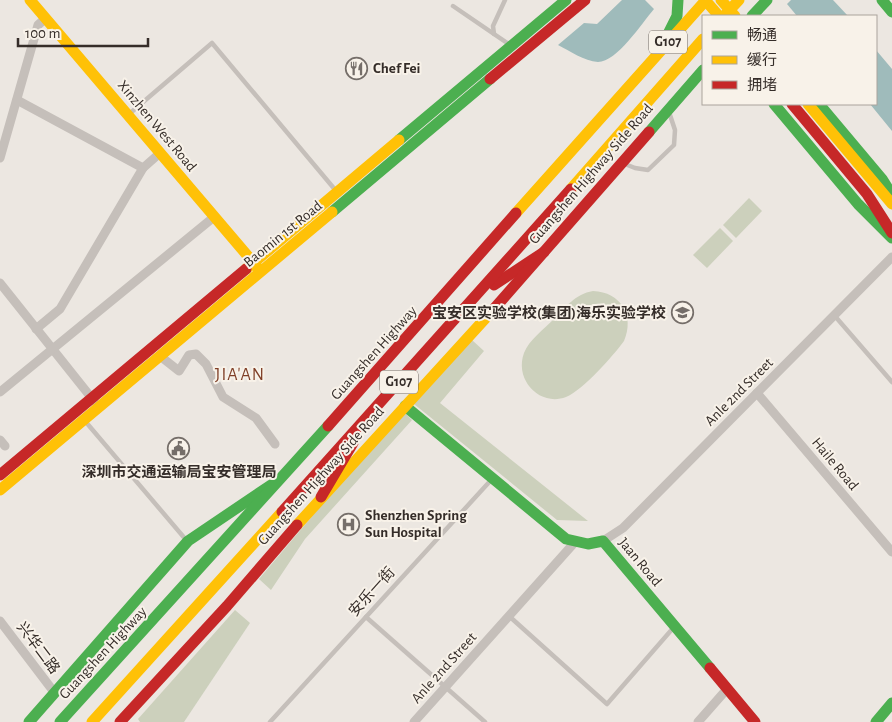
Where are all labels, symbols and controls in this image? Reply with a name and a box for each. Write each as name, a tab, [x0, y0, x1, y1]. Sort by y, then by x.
scale bar	[18, 15, 148, 47]
legend	[702, 15, 877, 105]
text: 100 m	[25, 26, 60, 41]
text: 畅通	[747, 27, 777, 43]
road number: G107	[649, 31, 687, 54]
text: 缓行	[747, 52, 777, 68]
restaurant icon: Chef Fei	[345, 56, 369, 80]
place label: Chef Fei	[373, 61, 421, 76]
text: 拥堵	[747, 77, 777, 93]
street label: Xinzhen West Road	[115, 78, 199, 175]
street label: Guangshen Highway Side Road	[526, 101, 656, 247]
street label: Baomin 1st Road	[241, 198, 325, 270]
school or university icon: 宝安区实验学校(集团)海乐实验学校	[670, 301, 694, 325]
street label: Guangshen Highway	[328, 303, 420, 403]
place label: 宝安区实验学校(集团)海乐实验学校	[432, 304, 666, 321]
street label: Anle 2nd Street	[702, 355, 776, 429]
district label: JIA'AN	[215, 366, 265, 384]
road number: G107	[380, 371, 418, 394]
street label: Guangshen Highway Side Road	[255, 404, 387, 548]
street label: Haile Road	[809, 435, 861, 493]
public building icon: 深圳市交通运输局宝安管理局	[167, 437, 191, 461]
place label: 深圳市交通运输局宝安管理局	[81, 463, 277, 480]
place label: Shenzhen Spring Sun Hospital	[365, 508, 467, 540]
hospital icon: Shenzhen Spring Sun Hospital	[337, 512, 361, 536]
street label: Jaan Road	[616, 535, 665, 589]
street label: 安乐一街	[346, 564, 398, 619]
street label: Guangshen Highway	[56, 603, 150, 702]
street label: 兴华二路	[14, 618, 64, 676]
street label: Anle 2nd Street	[408, 630, 480, 706]

